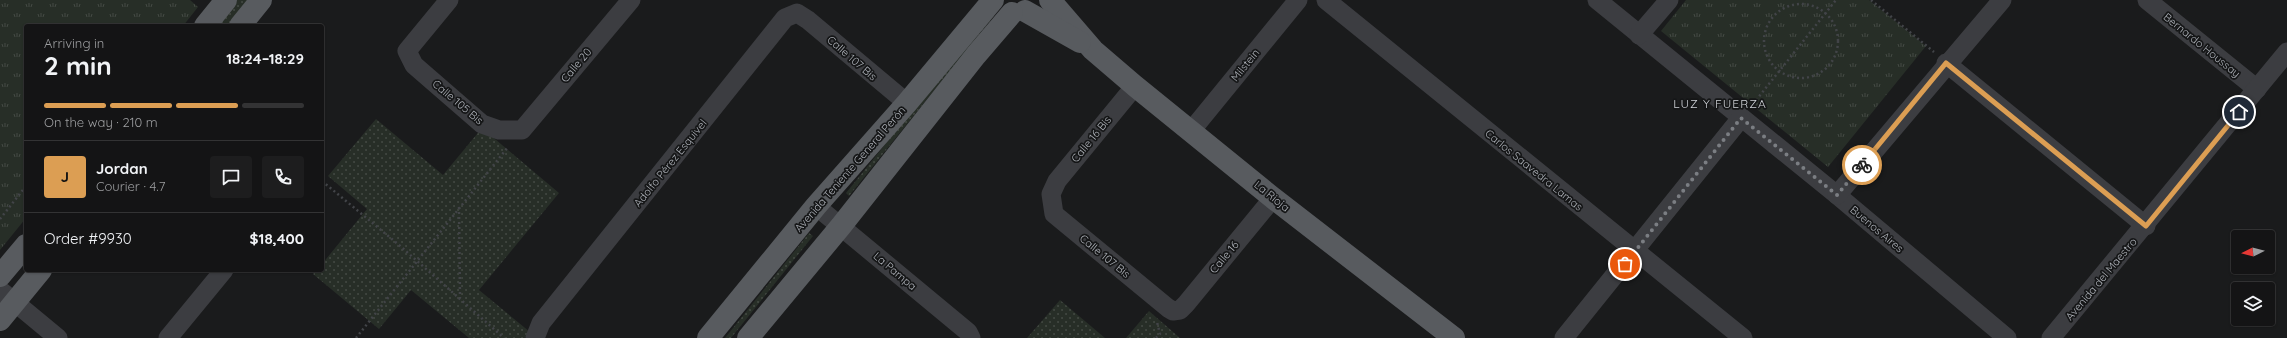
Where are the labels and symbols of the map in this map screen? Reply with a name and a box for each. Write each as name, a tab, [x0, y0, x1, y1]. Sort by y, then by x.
street label: Bernardo Houssay	[2161, 10, 2243, 80]
street label: Calle 107 Bis	[824, 33, 880, 83]
street label: Calle 20	[558, 45, 594, 85]
street label: Milstein	[1228, 46, 1262, 84]
street label: Calle 105 Bis	[430, 77, 486, 127]
pin	[2222, 95, 2256, 129]
district label: LUZ Y FUERZA	[1673, 96, 1767, 111]
street label: Avenida Teniente General Perón	[792, 103, 908, 235]
street label: Calle 16 Bis	[1068, 113, 1114, 165]
street label: Adolfo Pérez Esquivel	[630, 116, 710, 210]
street label: Carlos Saavedra Lamas	[1482, 126, 1586, 214]
courier	[1842, 145, 1882, 185]
street label: La Rioja	[1251, 177, 1293, 215]
street label: Buenos Aires	[1847, 203, 1907, 255]
north arrow	[2231, 230, 2275, 274]
street label: Calle 107 Bis	[1077, 231, 1133, 281]
street label: Avenida del Maestro	[2062, 234, 2140, 323]
street label: Calle 16	[1206, 238, 1242, 276]
pin	[1608, 247, 1642, 281]
street label: La Pampa	[871, 249, 919, 293]

